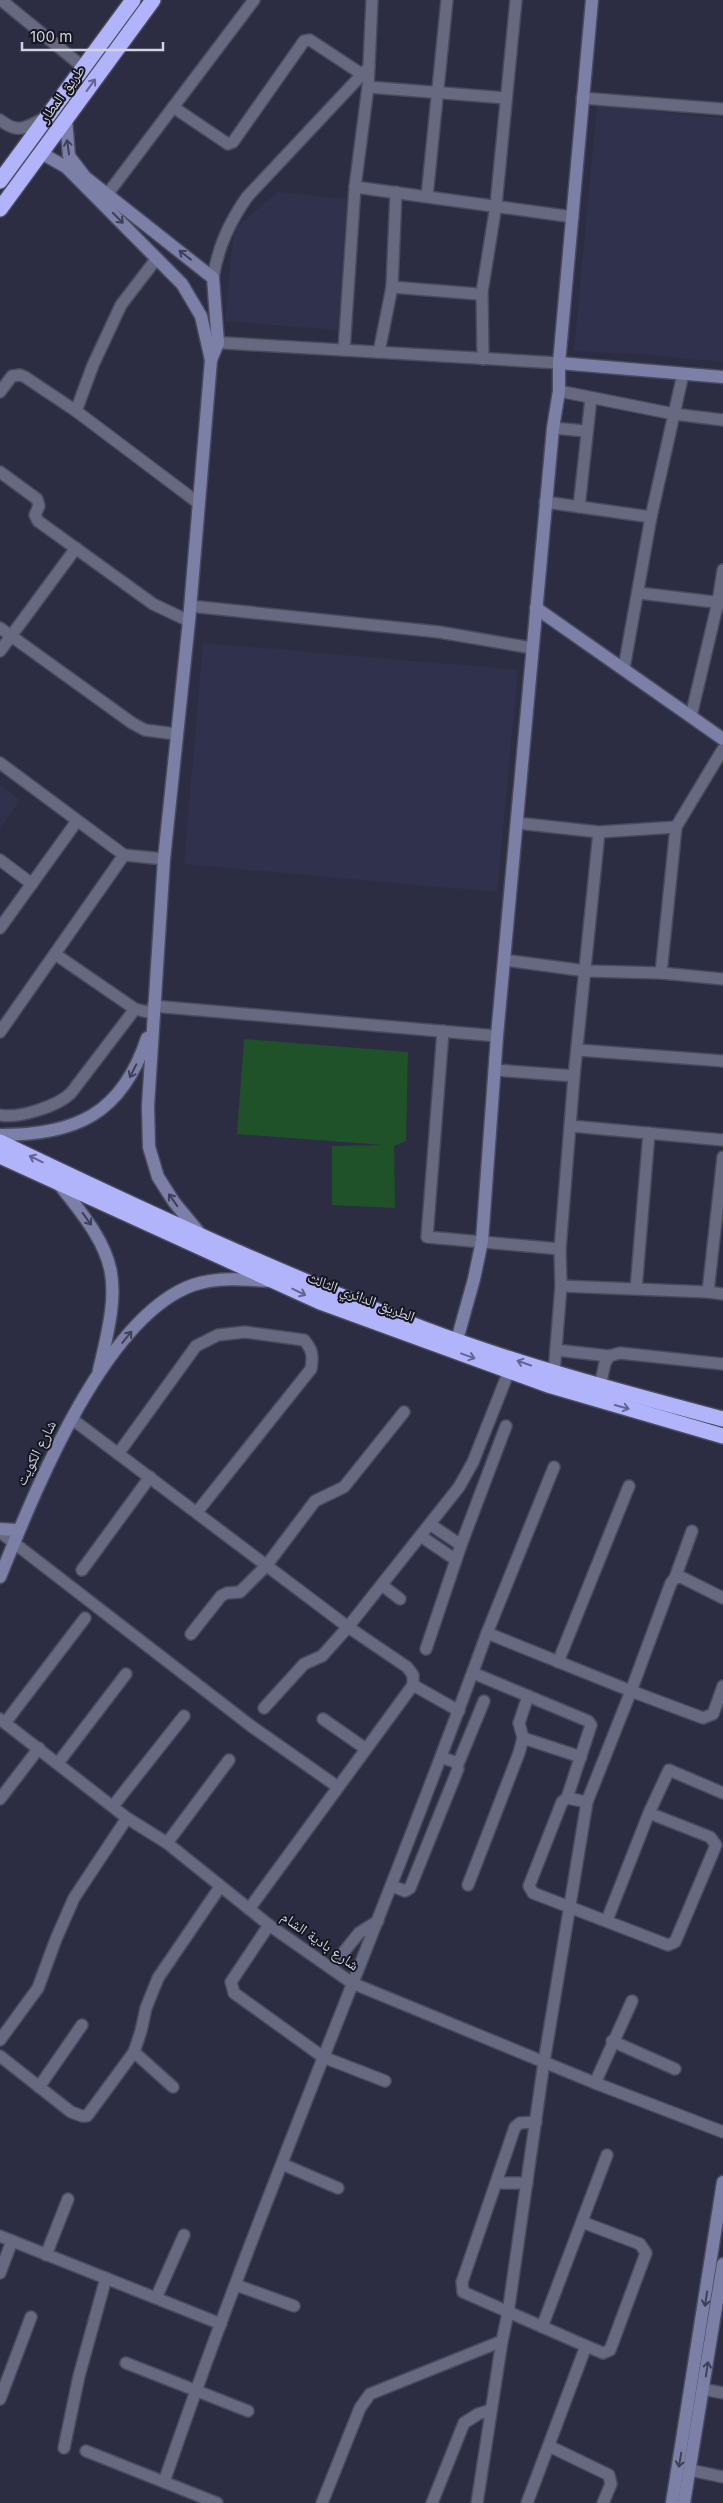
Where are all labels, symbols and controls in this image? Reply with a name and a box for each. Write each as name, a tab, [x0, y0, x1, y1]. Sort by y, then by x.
scale bar	[22, 20, 164, 52]
text: 100 m	[30, 27, 72, 46]
street label: طريق المطار	[34, 61, 90, 128]
one-way arrow	[85, 79, 96, 92]
one-way arrow	[63, 140, 73, 156]
one-way arrow	[111, 211, 123, 223]
one-way arrow	[179, 250, 192, 261]
one-way arrow	[128, 1063, 138, 1078]
one-way arrow	[29, 1154, 44, 1163]
one-way arrow	[168, 1194, 178, 1208]
one-way arrow	[82, 1212, 92, 1226]
street label: الطريق الدائري الثالث	[304, 1267, 418, 1328]
one-way arrow	[291, 1288, 306, 1297]
one-way arrow	[121, 1331, 132, 1344]
one-way arrow	[459, 1352, 475, 1361]
one-way arrow	[517, 1358, 533, 1368]
one-way arrow	[613, 1402, 629, 1412]
street label: شارع الكويت	[11, 1417, 61, 1489]
street label: شارع بادية الشام	[277, 1907, 363, 1975]
one-way arrow	[700, 2291, 710, 2307]
one-way arrow	[702, 2361, 712, 2377]
one-way arrow	[674, 2451, 684, 2467]

